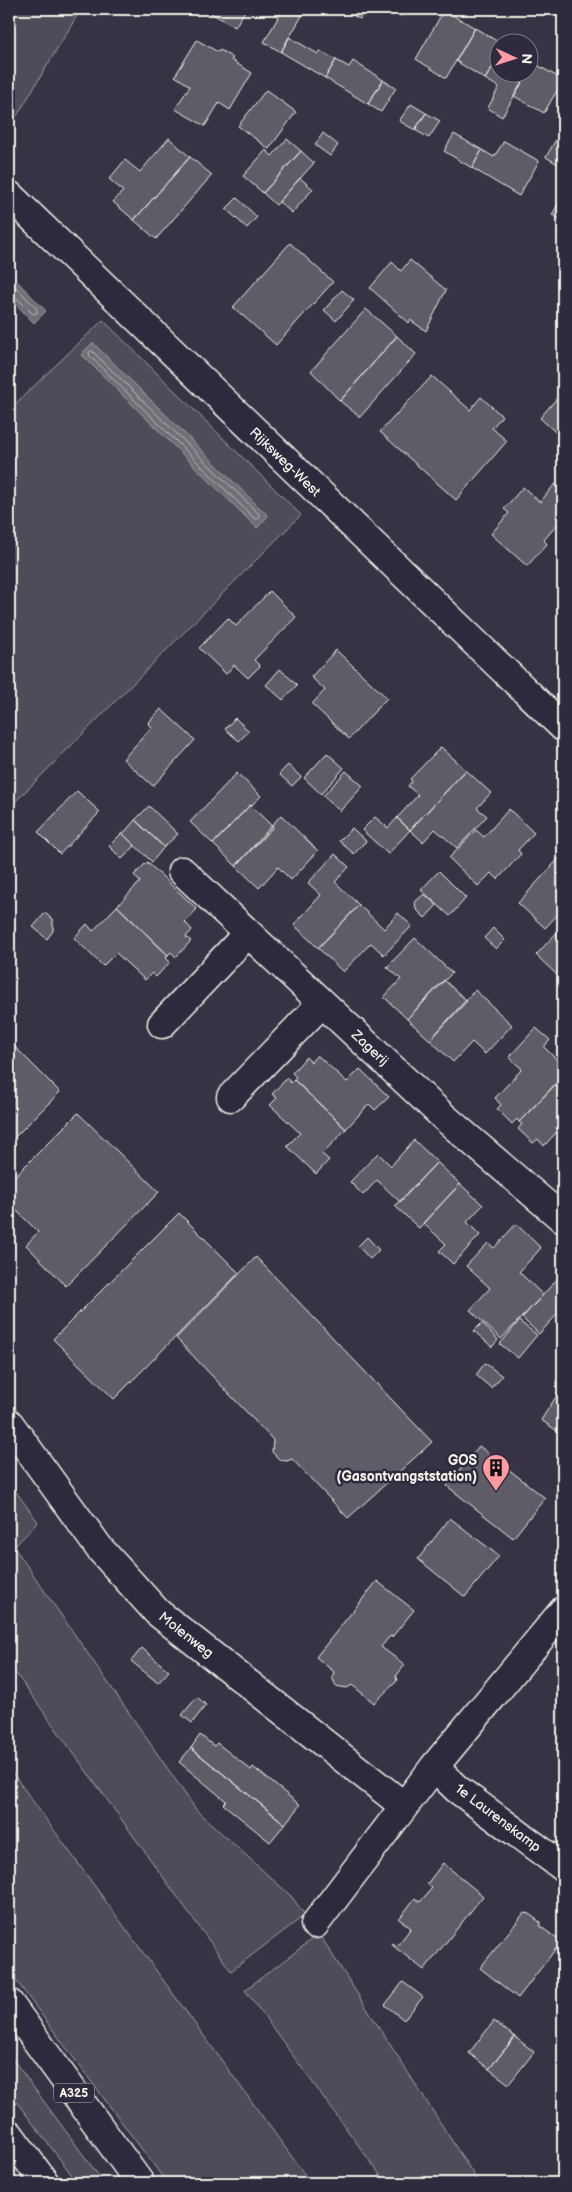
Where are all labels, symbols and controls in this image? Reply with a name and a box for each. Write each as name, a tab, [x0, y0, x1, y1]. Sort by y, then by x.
north arrow	[490, 32, 540, 82]
text: N	[518, 53, 535, 64]
street label: Rijksweg-West	[246, 424, 325, 501]
street label: Zagerij	[347, 1026, 392, 1069]
place label: GOS (Gasontvangststation)	[336, 1452, 477, 1485]
building icon: GOS (Gasontvangststation)	[481, 1453, 511, 1492]
street label: Molenweg	[155, 1608, 217, 1662]
street label: 1e Laurenskamp	[452, 1780, 544, 1856]
road number: A325	[54, 2084, 94, 2102]

